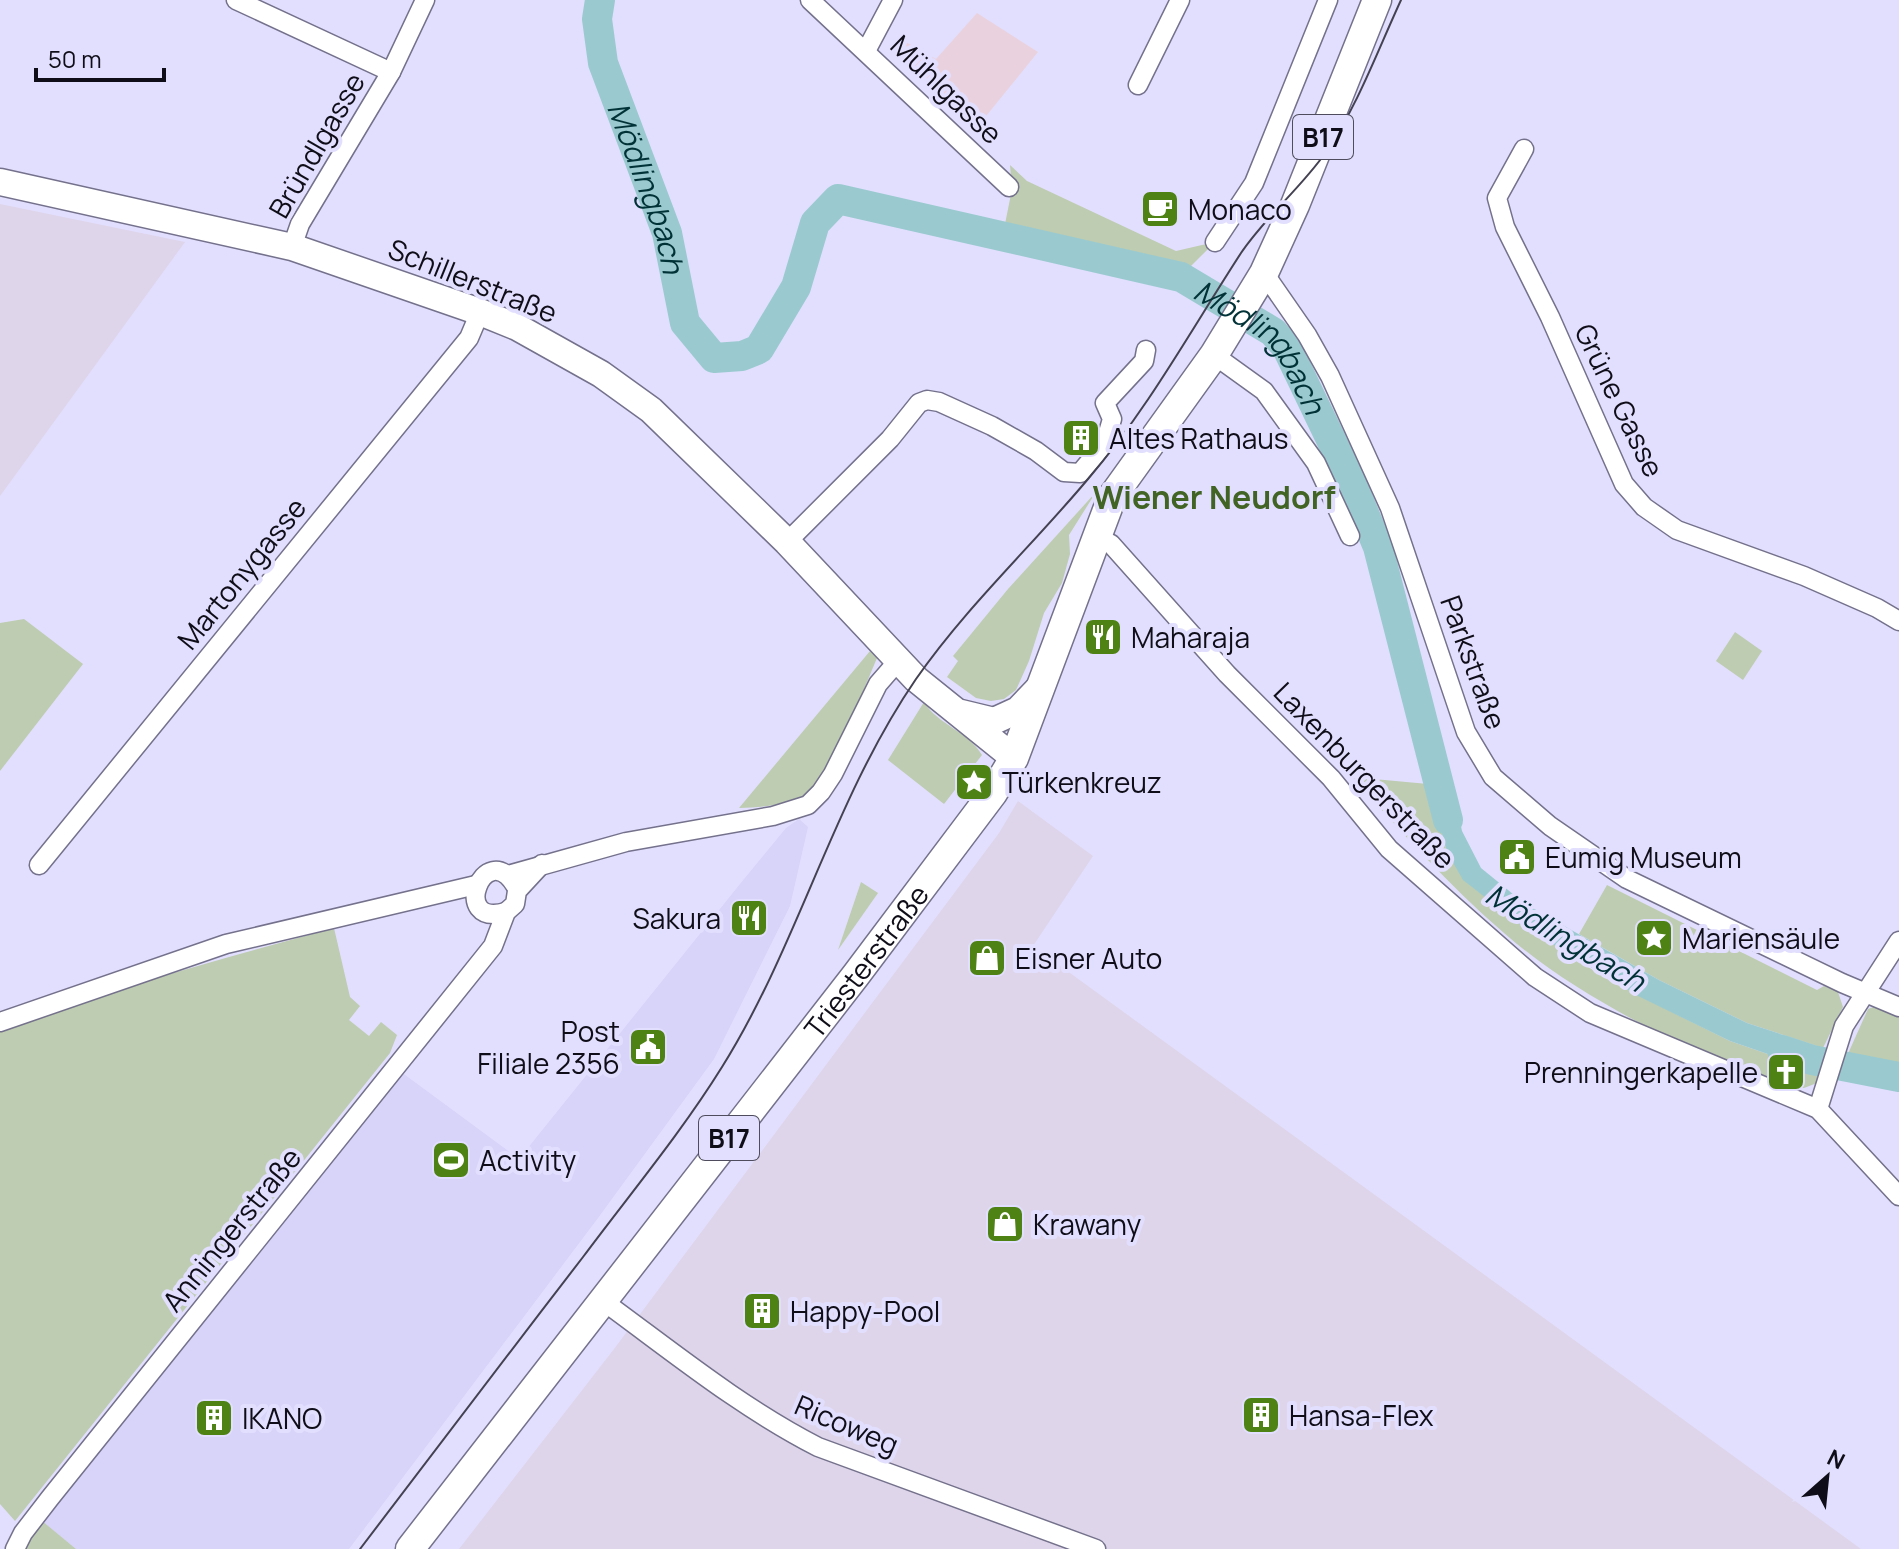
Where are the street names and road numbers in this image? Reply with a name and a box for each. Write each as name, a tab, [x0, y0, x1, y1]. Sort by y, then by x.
street label: Mühlgasse	[883, 26, 1011, 152]
street label: Bründlgasse	[259, 66, 373, 224]
road number: B17	[1293, 115, 1353, 159]
street label: Schillerstraße	[383, 229, 563, 331]
street label: Grüne Gasse	[1567, 317, 1673, 483]
street label: Martonygasse	[168, 489, 314, 657]
street label: Parkstraße	[1432, 590, 1516, 734]
street label: Laxenburgerstraße	[1266, 673, 1464, 877]
street label: Triesterstraße	[795, 876, 937, 1046]
road number: B17	[699, 1116, 759, 1160]
street label: Anningerstraße	[153, 1139, 309, 1319]
street label: Ricoweg	[789, 1385, 905, 1463]

